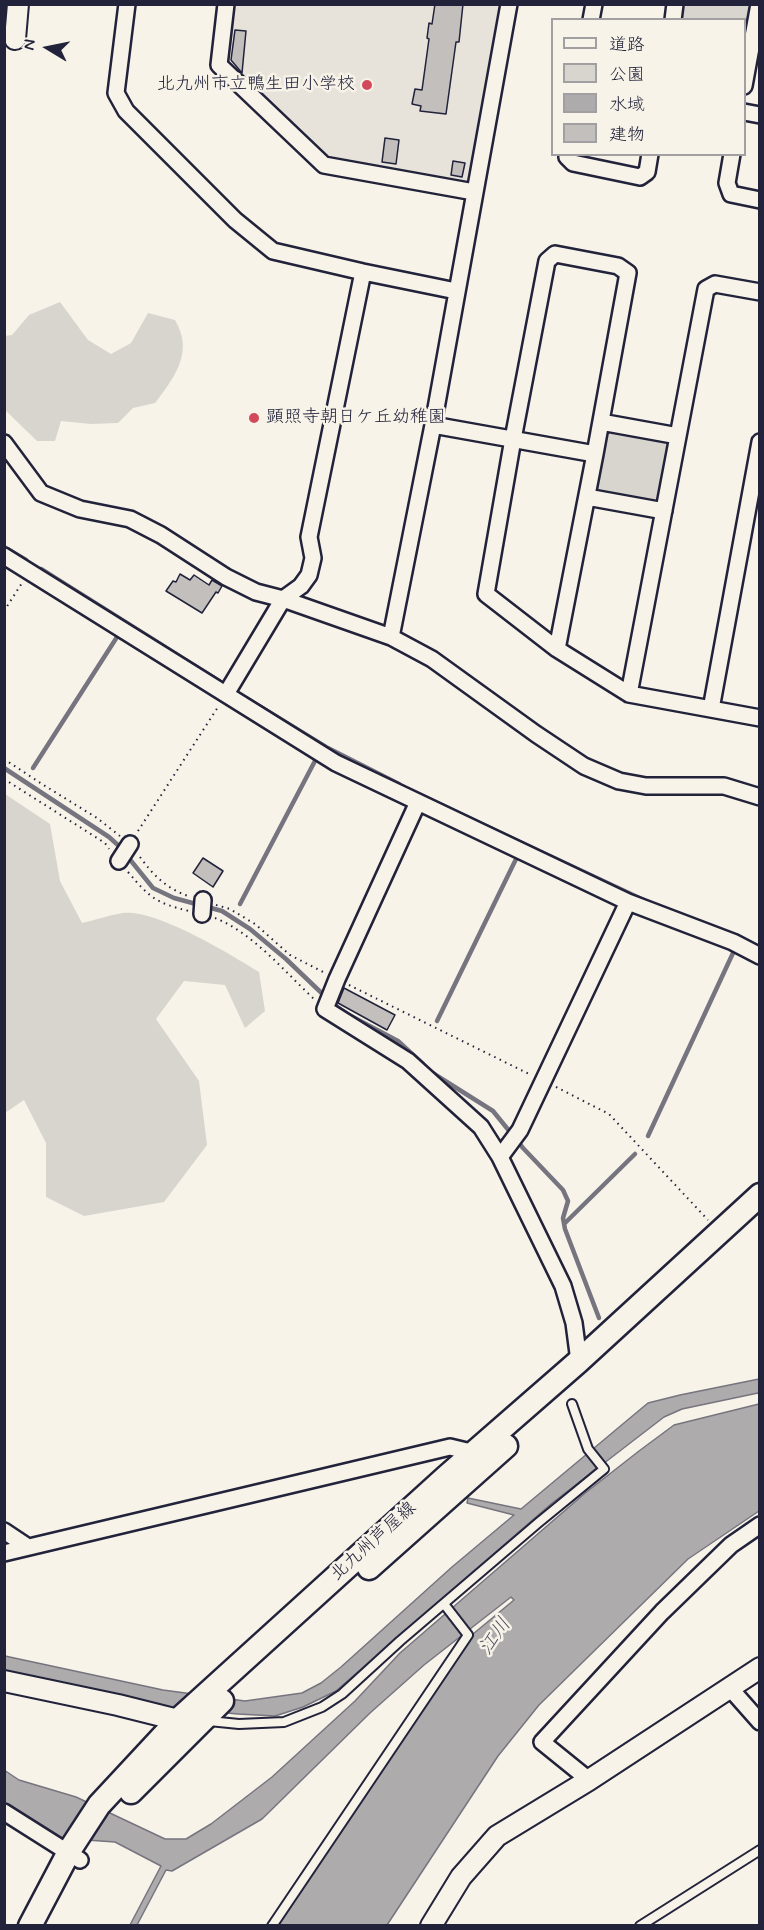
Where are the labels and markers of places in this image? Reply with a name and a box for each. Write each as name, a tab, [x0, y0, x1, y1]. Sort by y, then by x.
place label: 北九州市立鴨生田小学校	[157, 74, 355, 96]
marker: 北九州市立鴨生田小学校	[360, 78, 374, 92]
place label: 顕照寺朝日ケ丘幼稚園	[266, 407, 446, 429]
marker: 顕照寺朝日ケ丘幼稚園	[247, 411, 261, 425]

